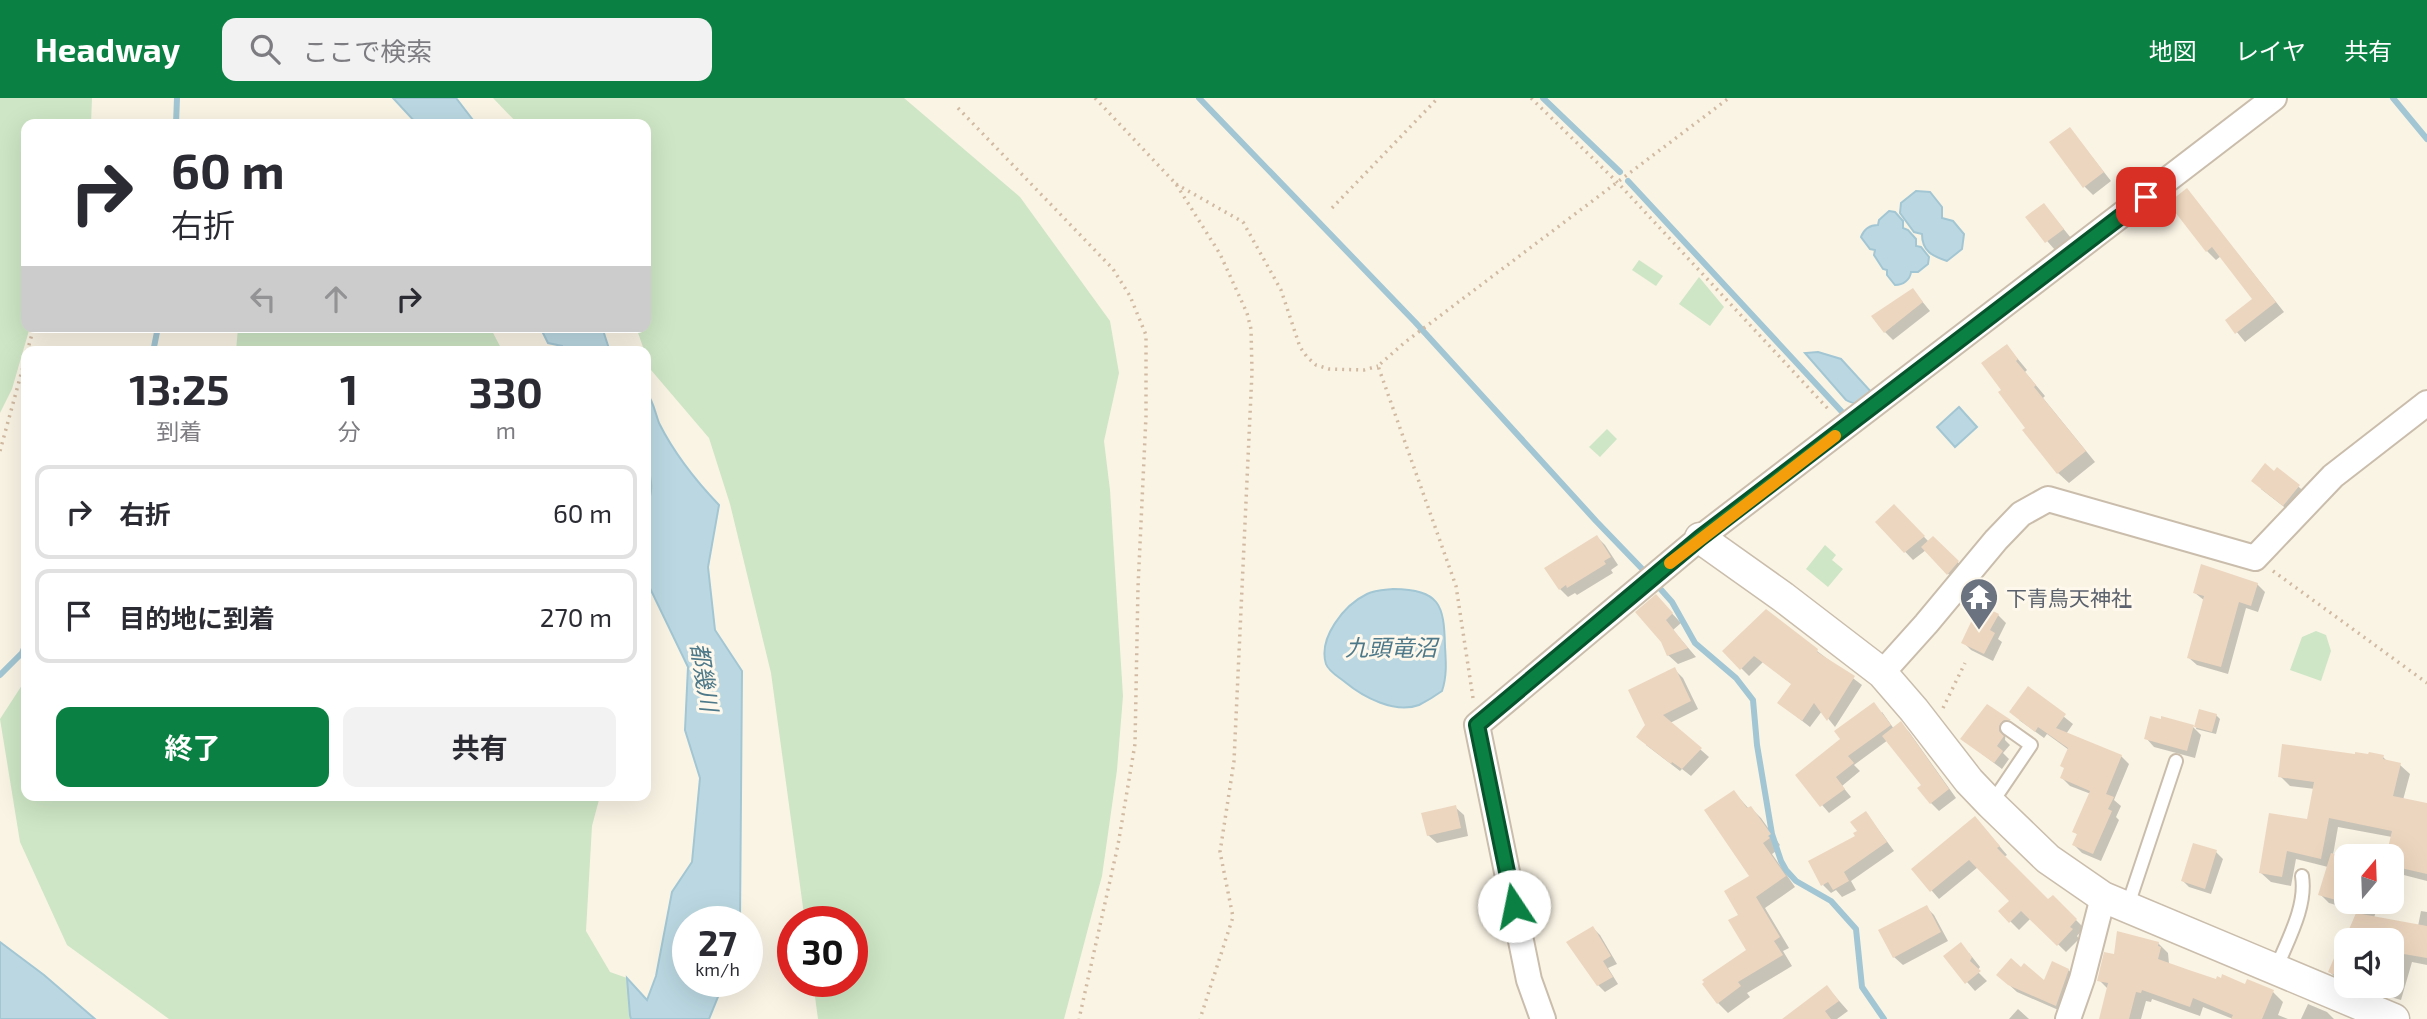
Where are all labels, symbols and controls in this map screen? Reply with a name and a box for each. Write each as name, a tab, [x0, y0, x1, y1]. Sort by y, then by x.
search box	[222, 18, 712, 81]
text: Headway	[35, 29, 180, 69]
icon: search	[246, 30, 284, 68]
text: ここで検索	[302, 35, 432, 66]
text: 地図	[2149, 36, 2197, 65]
text: レイヤ	[2235, 36, 2306, 65]
text: 共有	[2344, 36, 2392, 65]
text: 60 m	[171, 140, 285, 199]
icon: right	[56, 147, 147, 238]
pin	[2116, 167, 2176, 227]
icon: arrive	[2127, 178, 2165, 216]
text: 右折	[171, 205, 235, 243]
icon: left	[244, 280, 282, 318]
icon: ahead	[317, 280, 355, 318]
icon: right	[390, 280, 428, 318]
text: 13:25	[129, 363, 229, 413]
text: 1	[340, 363, 358, 413]
text: 330	[469, 366, 543, 416]
text: m	[496, 416, 516, 444]
text: 到着	[156, 417, 202, 445]
text: 分	[338, 417, 361, 445]
icon: right	[60, 493, 98, 531]
text: 60 m	[553, 497, 612, 528]
text: 右折	[119, 498, 171, 529]
temple icon: 下青鳥天神社	[1958, 576, 2000, 631]
place label: 下青鳥天神社	[2006, 585, 2132, 610]
icon: arrive	[60, 597, 98, 635]
text: 270 m	[540, 601, 612, 632]
text: 目的地に到着	[119, 602, 275, 633]
water label: 九頭竜沼	[1345, 633, 1440, 661]
water label: 都幾川	[686, 641, 725, 716]
button: 終了	[56, 707, 329, 787]
button: 共有	[343, 707, 616, 787]
north arrow	[2334, 844, 2404, 914]
map controls	[2334, 844, 2404, 998]
position arrow	[1477, 869, 1551, 943]
speed limit sign: 30	[777, 906, 868, 997]
text: 27	[698, 921, 737, 963]
button: sound	[2334, 928, 2404, 998]
text: km/h	[695, 958, 740, 980]

